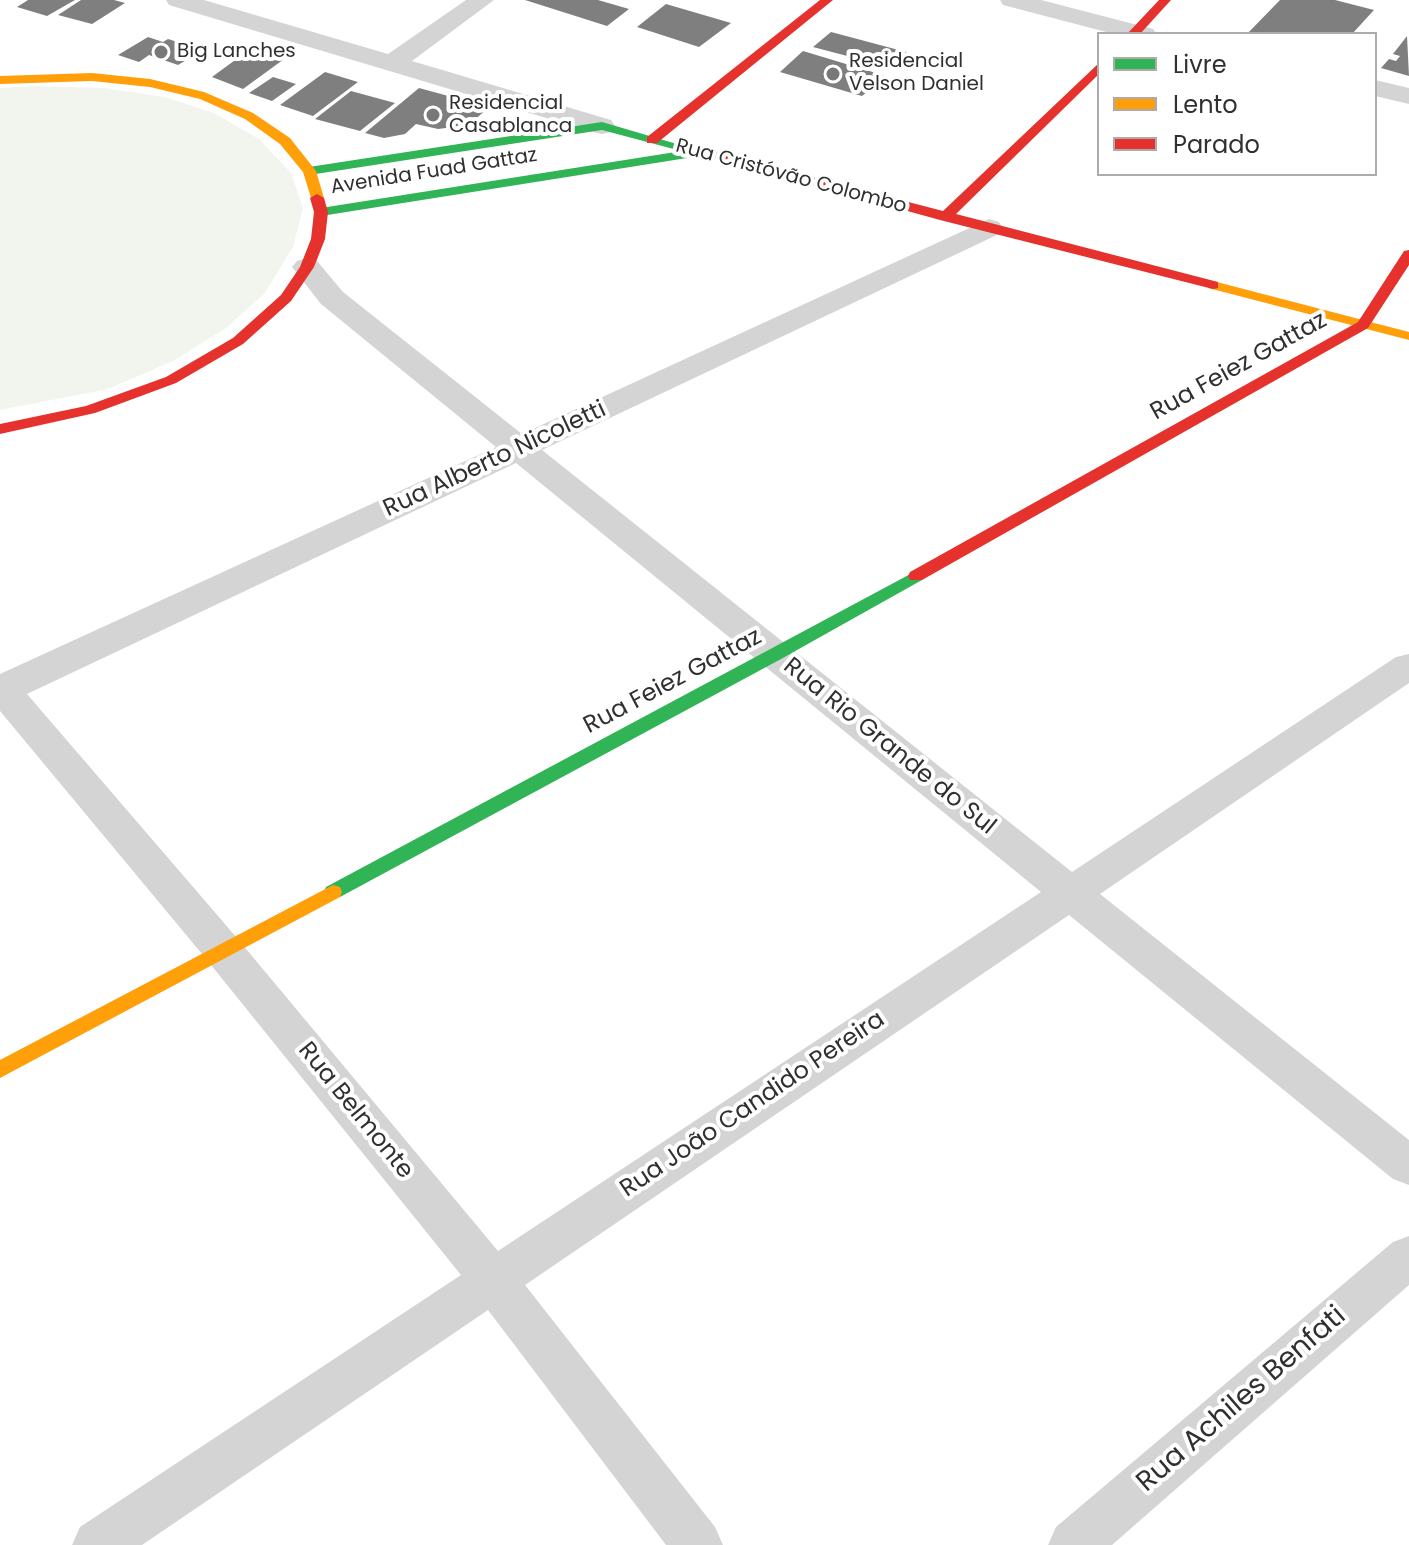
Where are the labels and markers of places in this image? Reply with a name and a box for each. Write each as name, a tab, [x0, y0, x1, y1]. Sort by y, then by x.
place label: Big Lanches	[177, 40, 296, 64]
marker: Big Lanches	[152, 43, 170, 61]
place label: Residencial Velson Daniel	[849, 50, 984, 97]
marker: Residencial Velson Daniel	[824, 65, 842, 83]
place label: Residencial Casablanca	[449, 92, 572, 139]
marker: Residencial Casablanca	[424, 106, 442, 124]

